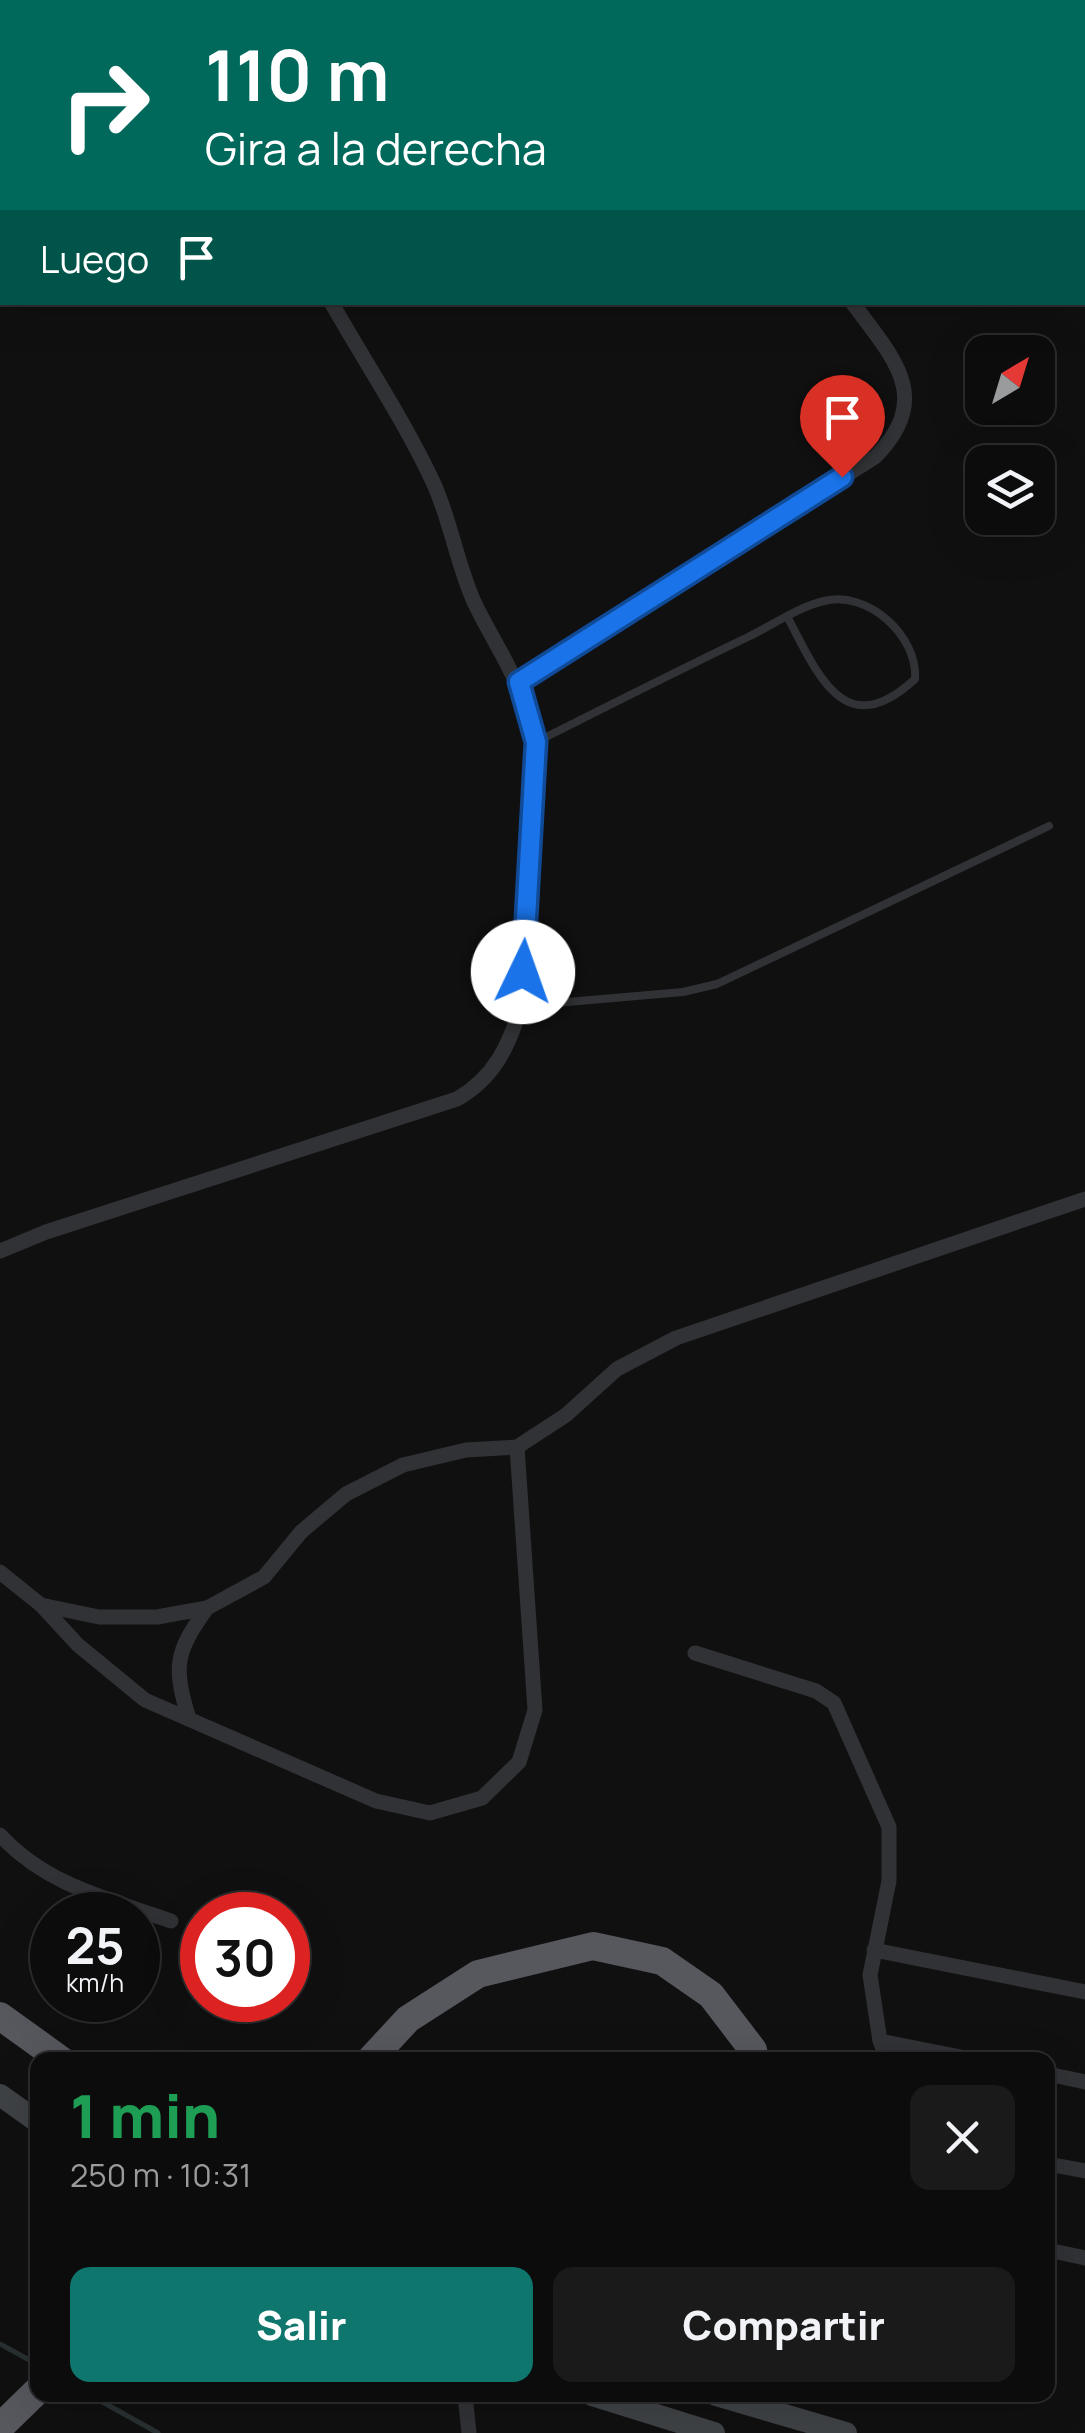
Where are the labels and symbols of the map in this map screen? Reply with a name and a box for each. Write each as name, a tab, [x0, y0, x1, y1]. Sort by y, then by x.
north arrow	[965, 335, 1055, 425]
pin	[800, 375, 885, 478]
position arrow	[471, 920, 575, 1024]
speed limit sign: 30	[180, 1892, 310, 2022]

